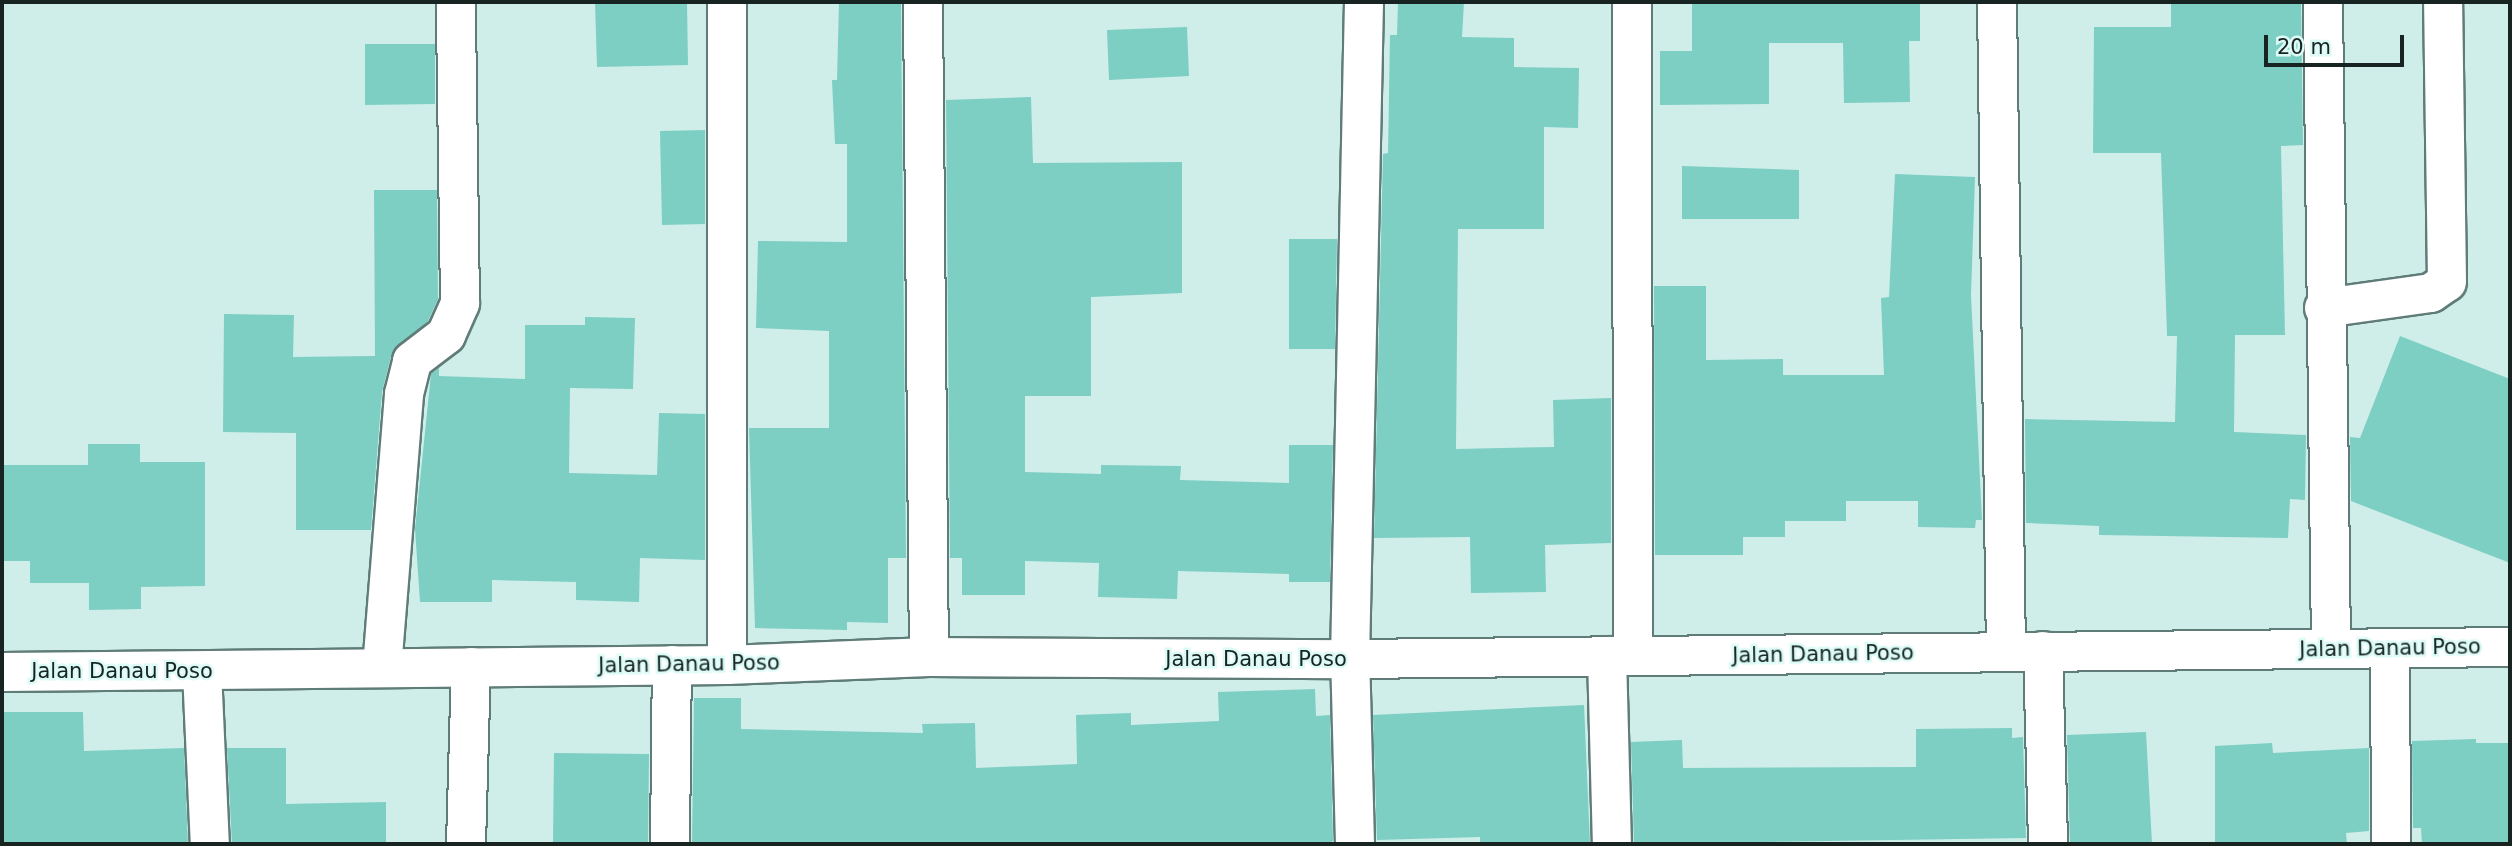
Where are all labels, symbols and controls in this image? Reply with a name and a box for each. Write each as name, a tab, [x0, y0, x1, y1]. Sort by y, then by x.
scale bar	[2267, 21, 2407, 65]
text: 20 m	[2277, 35, 2331, 59]
street label: Jalan Danau Poso	[2299, 634, 2481, 662]
street label: Jalan Danau Poso	[1732, 640, 1914, 668]
street label: Jalan Danau Poso	[1165, 646, 1347, 672]
street label: Jalan Danau Poso	[598, 650, 780, 678]
street label: Jalan Danau Poso	[31, 658, 213, 684]

